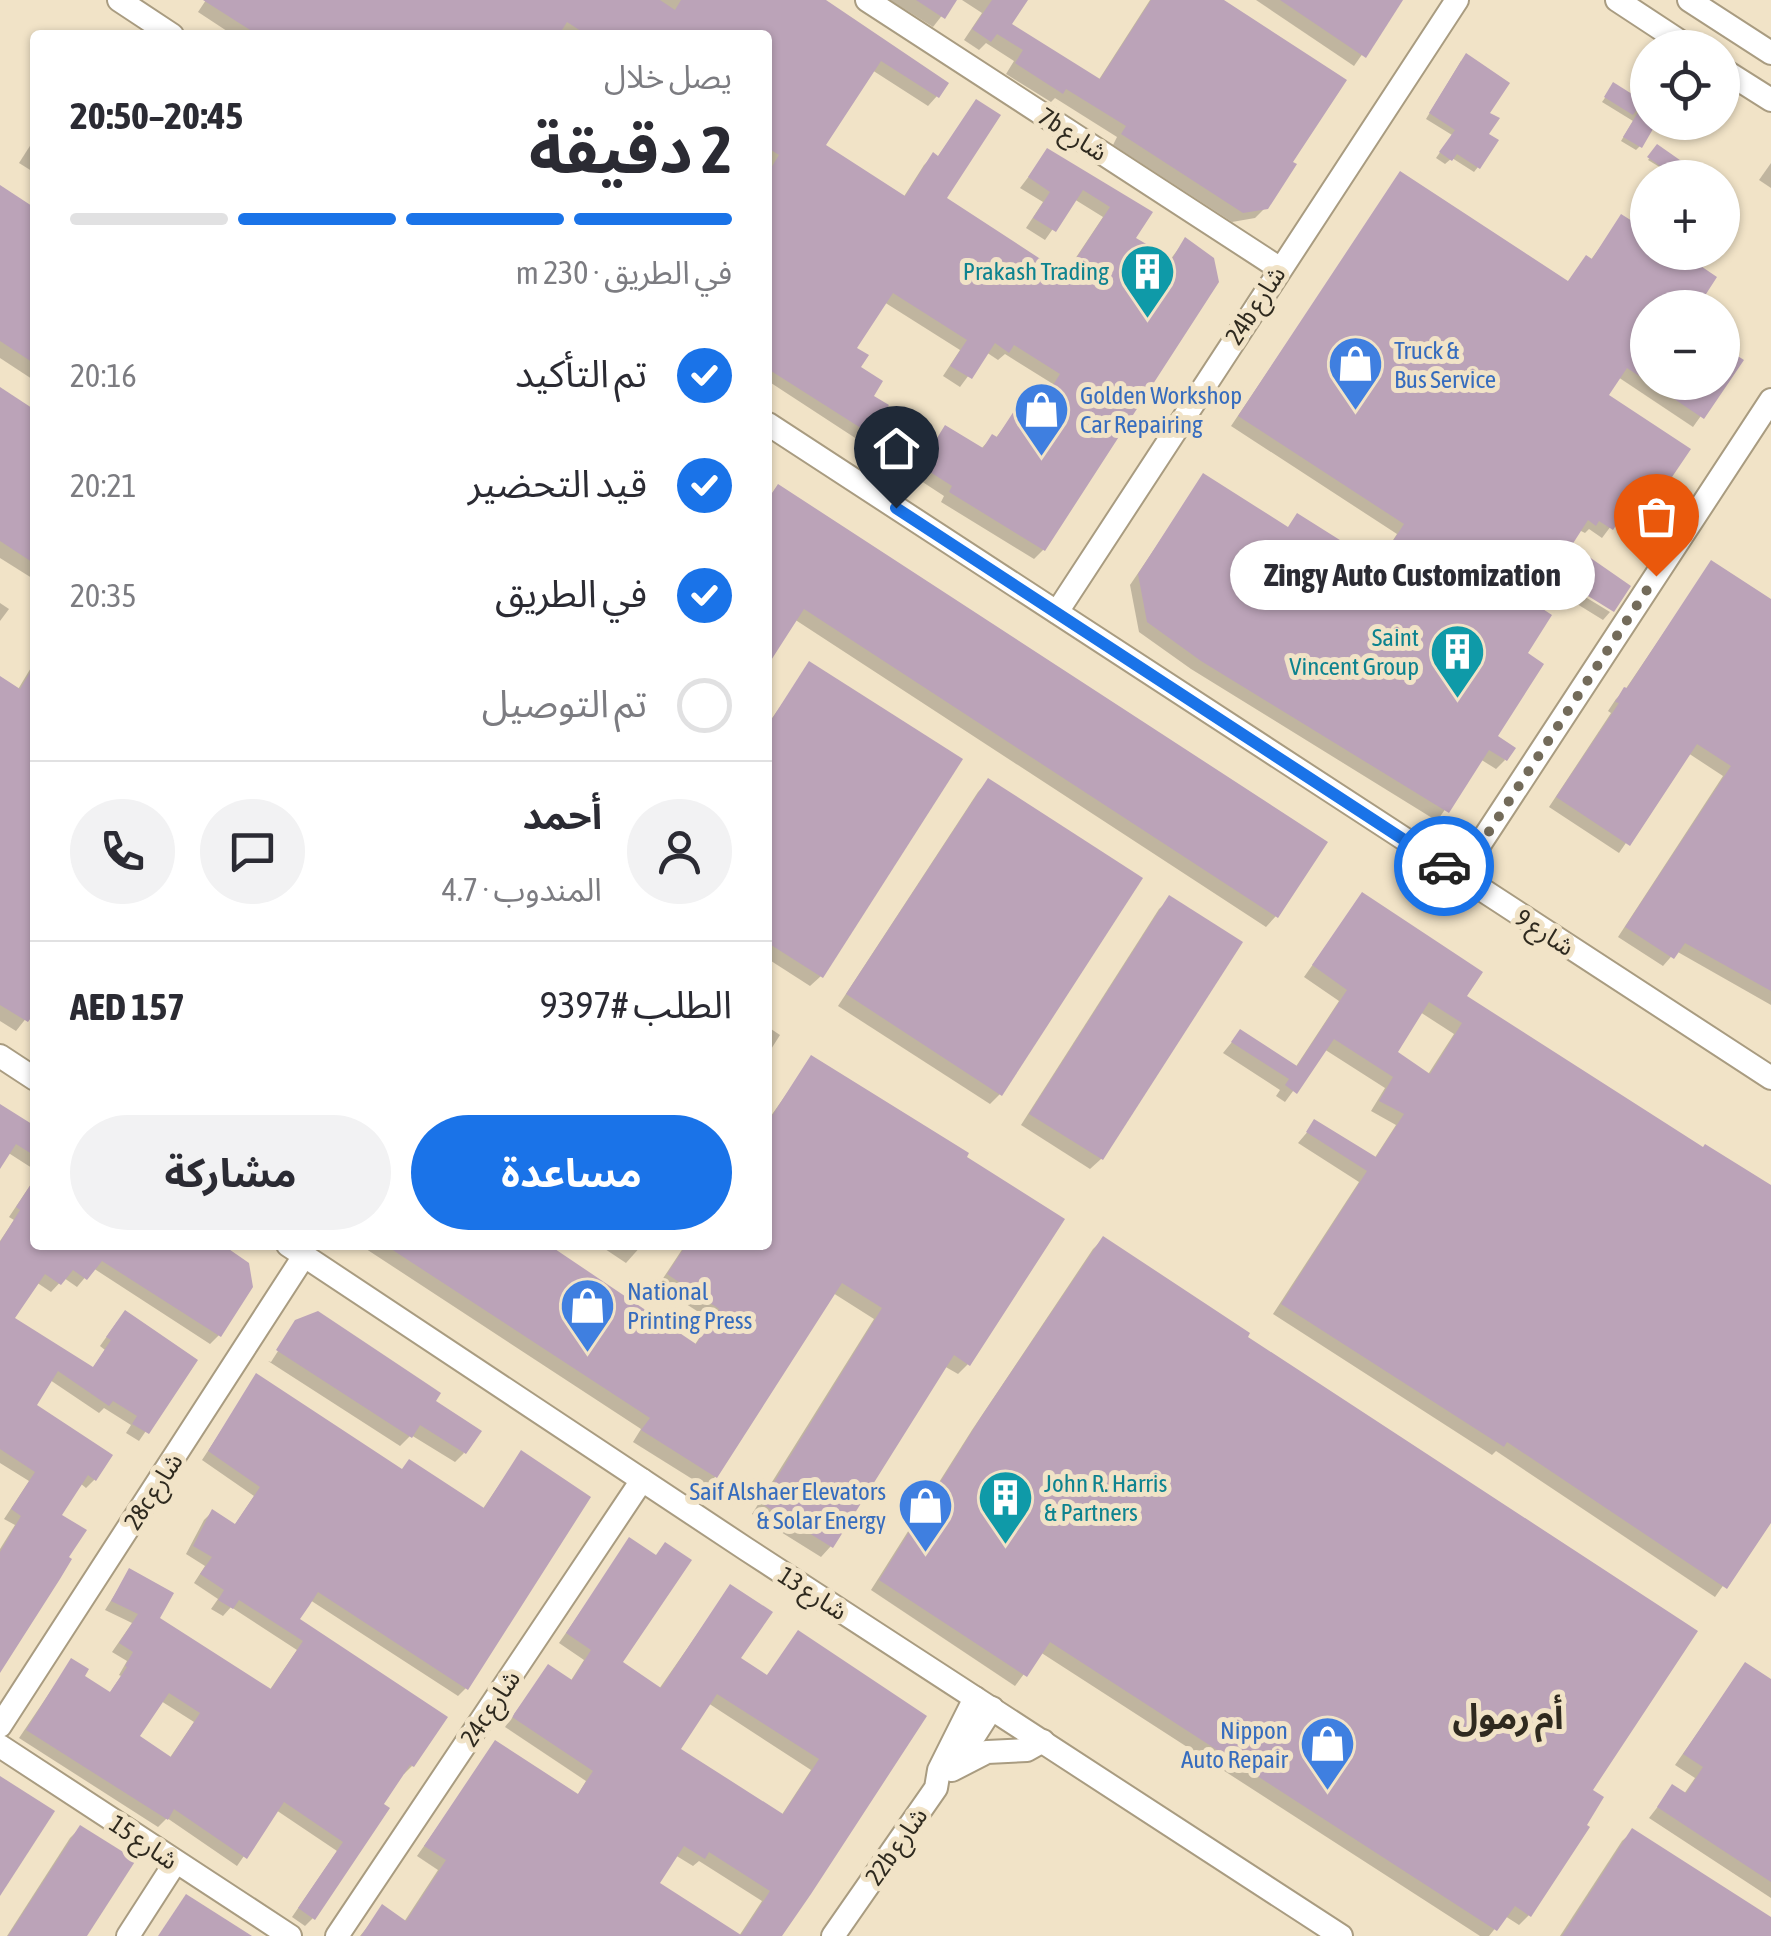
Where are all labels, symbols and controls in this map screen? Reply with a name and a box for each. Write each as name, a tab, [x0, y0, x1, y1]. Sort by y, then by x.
map controls	[1630, 30, 1740, 400]
button: locate	[1630, 30, 1740, 140]
text: يصل خلال	[604, 58, 732, 95]
text: 20:45–20:50	[70, 94, 243, 137]
street label: 7b شارع	[1031, 102, 1112, 171]
text: 2 دقيقة	[529, 112, 732, 187]
button: +	[1630, 160, 1740, 270]
building icon: Prakash Trading	[1118, 241, 1178, 320]
text: في الطريق · 230 m	[516, 254, 732, 291]
place label: Prakash Trading	[963, 257, 1109, 285]
street label: 24b شارع	[1219, 261, 1295, 352]
button: −	[1630, 290, 1740, 400]
shop icon: Truck & Bus Service	[1325, 334, 1385, 413]
place label: Truck & Bus Service	[1394, 336, 1496, 393]
icon: check	[677, 348, 732, 403]
text: تم التأكيد	[515, 352, 647, 395]
text: 20:16	[70, 357, 137, 394]
shop icon: Golden Workshop Car Repairing	[1011, 379, 1071, 458]
place label: Golden Workshop Car Repairing	[1080, 381, 1242, 438]
pin	[854, 406, 939, 509]
icon: home	[869, 421, 924, 476]
icon: check	[677, 458, 732, 513]
text: قيد التحضير	[468, 462, 647, 505]
text: 20:21	[70, 467, 137, 504]
pin	[1614, 474, 1699, 577]
icon: bag	[1629, 489, 1684, 544]
callout: Zingy Auto Customization	[1231, 541, 1596, 611]
text: Zingy Auto Customization	[1264, 556, 1561, 593]
icon: check	[677, 568, 732, 623]
text: في الطريق	[495, 572, 647, 615]
text: 20:35	[70, 577, 137, 614]
building icon: Saint Vincent Group	[1428, 621, 1488, 700]
place label: Saint Vincent Group	[1289, 623, 1419, 680]
text: تم التوصيل	[482, 682, 647, 725]
text: أحمد	[522, 794, 602, 837]
button: phone	[70, 799, 175, 904]
button: chat	[200, 799, 305, 904]
button: person	[627, 799, 732, 904]
courier	[1394, 816, 1494, 916]
icon: car	[1417, 839, 1472, 894]
text: المندوب · 4.7	[442, 871, 602, 908]
street label: شارع 9	[1508, 903, 1579, 965]
text: الطلب #9397	[540, 983, 732, 1026]
text: AED 157	[70, 985, 185, 1028]
button: مشاركة	[70, 1115, 391, 1230]
button: مساعدة	[411, 1115, 732, 1230]
shop icon: National Printing Press	[558, 1275, 618, 1354]
place label: National Printing Press	[627, 1277, 753, 1334]
street label: 28c شارع	[118, 1448, 192, 1537]
building icon: John R. Harris & Partners	[975, 1467, 1035, 1546]
place label: John R. Harris & Partners	[1044, 1469, 1167, 1526]
shop icon: Saif Alshaer Elevators & Solar Energy	[895, 1475, 955, 1554]
place label: Saif Alshaer Elevators & Solar Energy	[689, 1477, 886, 1534]
street label: شارع 13	[771, 1561, 852, 1630]
street label: 24c شارع	[455, 1665, 529, 1754]
district label: أم رمول	[1452, 1694, 1564, 1743]
shop icon: Nippon Auto Repair	[1297, 1714, 1357, 1793]
place label: Nippon Auto Repair	[1181, 1716, 1289, 1773]
street label: 22b شارع	[859, 1802, 937, 1893]
street label: شارع 15	[102, 1809, 183, 1879]

